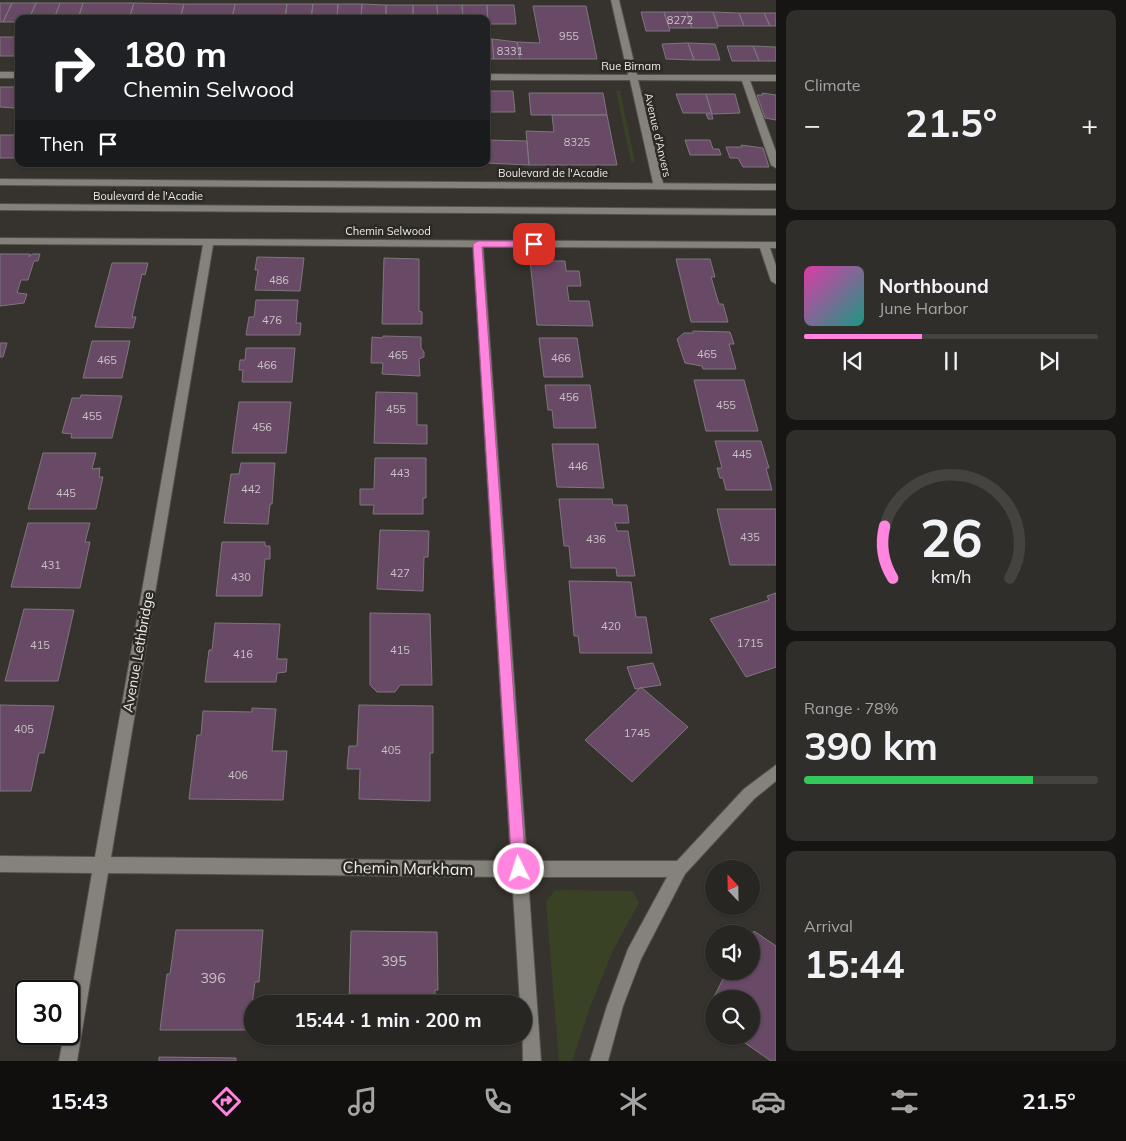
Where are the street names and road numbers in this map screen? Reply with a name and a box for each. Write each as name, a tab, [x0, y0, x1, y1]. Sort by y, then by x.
street label: Rue Birnam	[601, 59, 661, 73]
street label: Avenue d'Anvers	[642, 92, 674, 178]
street label: Boulevard de l'Acadie	[498, 166, 608, 180]
street label: Boulevard de l'Acadie	[93, 189, 203, 203]
street label: Chemin Selwood	[345, 224, 431, 238]
street label: Avenue Lethbridge	[119, 590, 157, 714]
street label: Chemin Markham	[342, 857, 474, 879]

